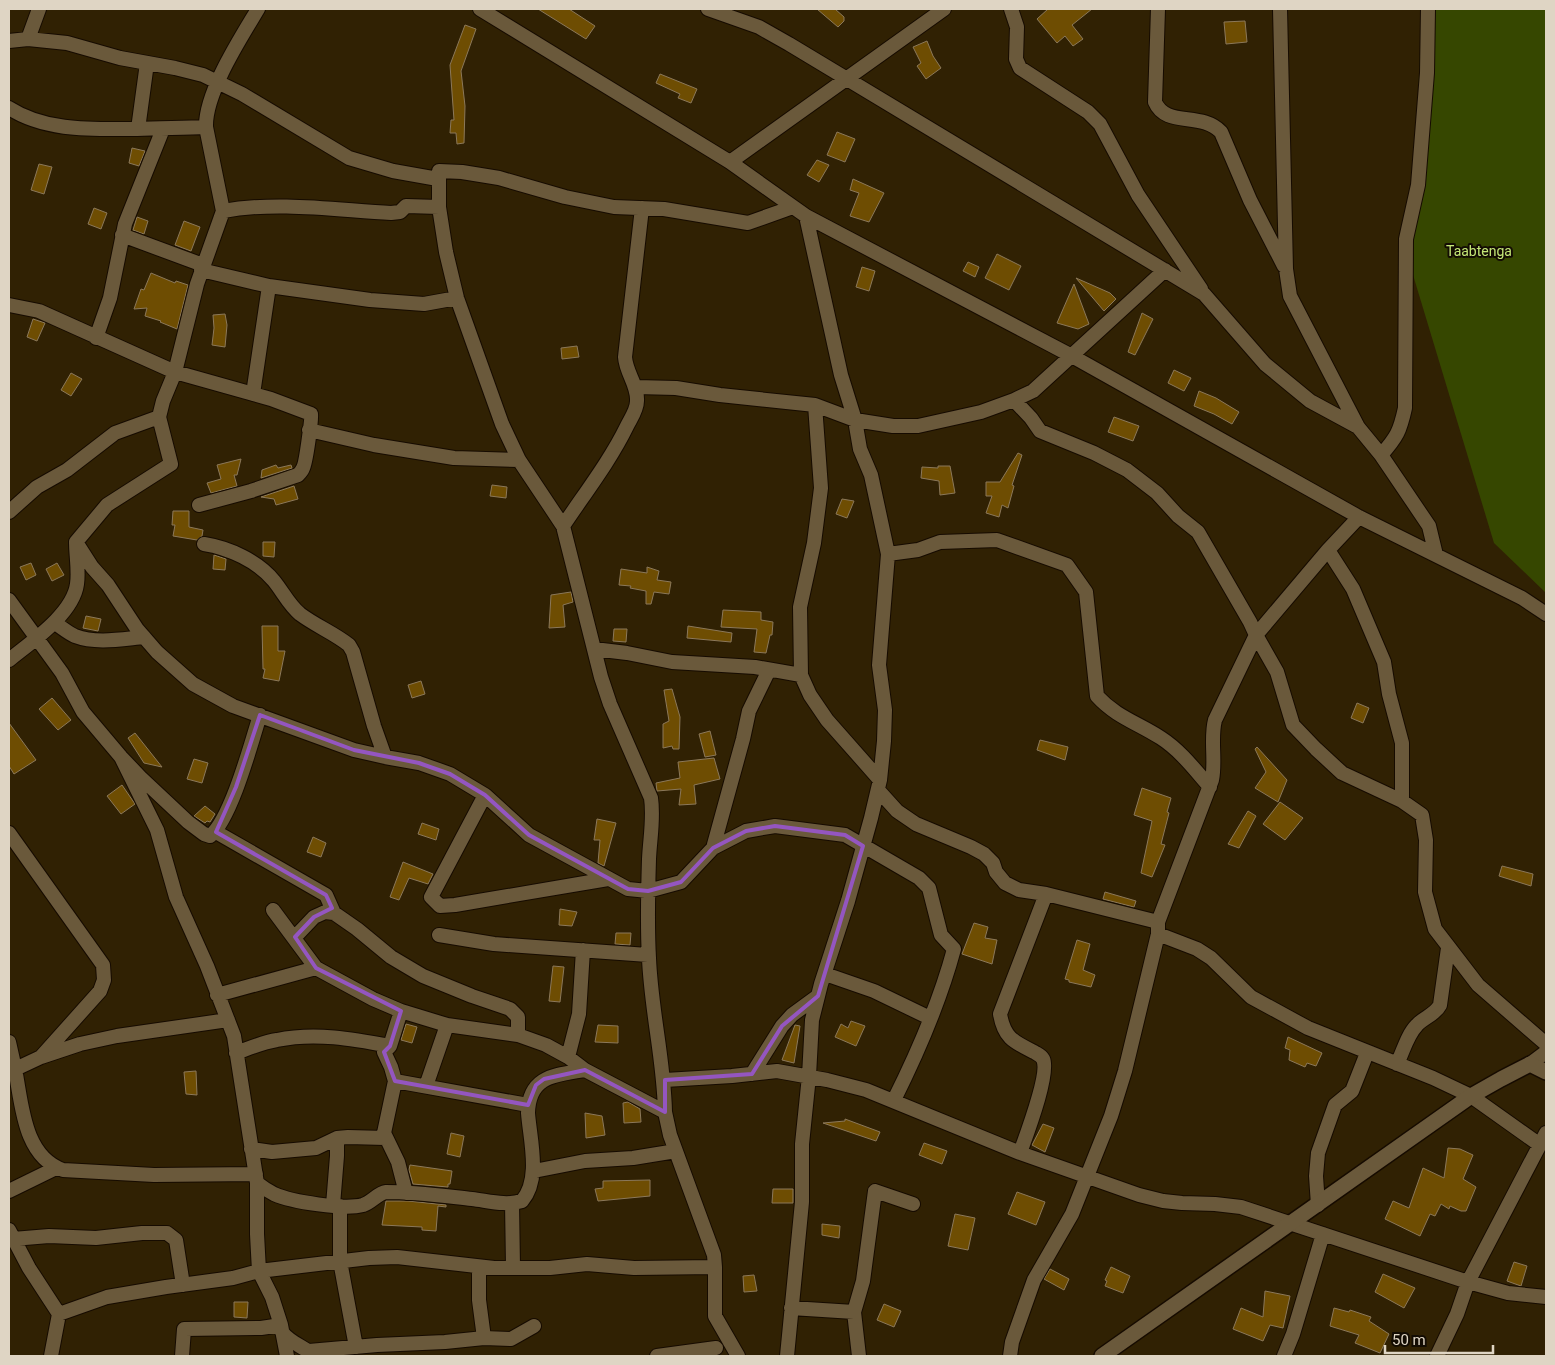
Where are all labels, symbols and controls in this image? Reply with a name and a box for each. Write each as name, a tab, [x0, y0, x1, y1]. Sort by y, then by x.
park label: Taabtenga	[1446, 243, 1512, 259]
scale bar	[1385, 1322, 1492, 1354]
text: 50 m	[1392, 1331, 1426, 1349]

